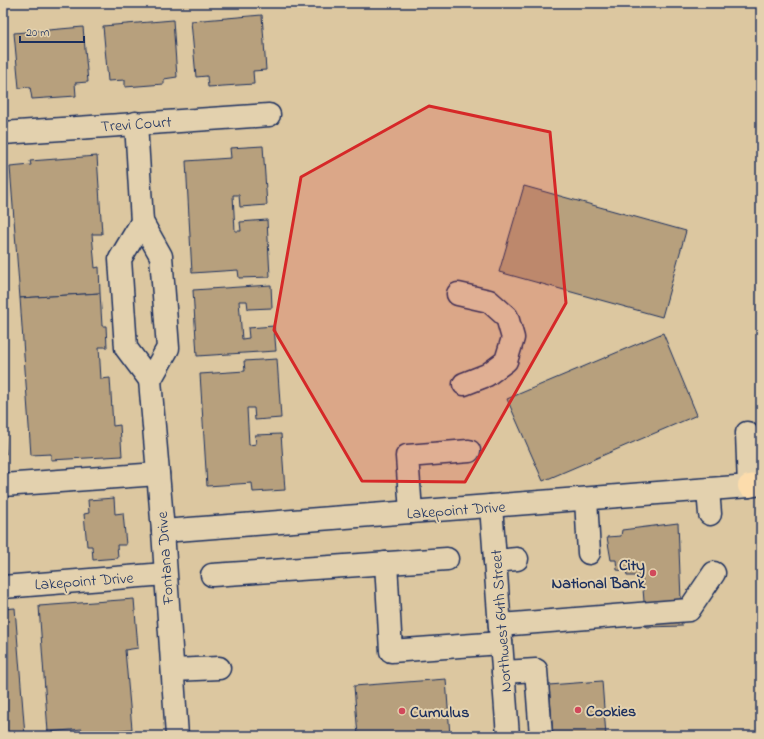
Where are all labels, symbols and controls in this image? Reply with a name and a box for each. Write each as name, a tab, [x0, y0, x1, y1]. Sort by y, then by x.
scale bar	[20, 18, 84, 44]
text: 20 m	[26, 24, 49, 42]
street label: Trevi Court	[100, 111, 173, 139]
street label: Lakepoint Drive	[406, 496, 507, 526]
street label: Fontana Drive	[151, 510, 181, 606]
street label: Northwest 64th Street	[485, 548, 519, 693]
place label: City National Bank	[551, 554, 646, 596]
street label: Lakepoint Drive	[34, 567, 135, 597]
marker: City National Bank	[648, 568, 658, 578]
place label: Cookies	[586, 700, 636, 724]
place label: Cumulus	[410, 701, 469, 725]
marker: Cookies	[573, 705, 583, 715]
marker: Cumulus	[397, 706, 407, 716]

